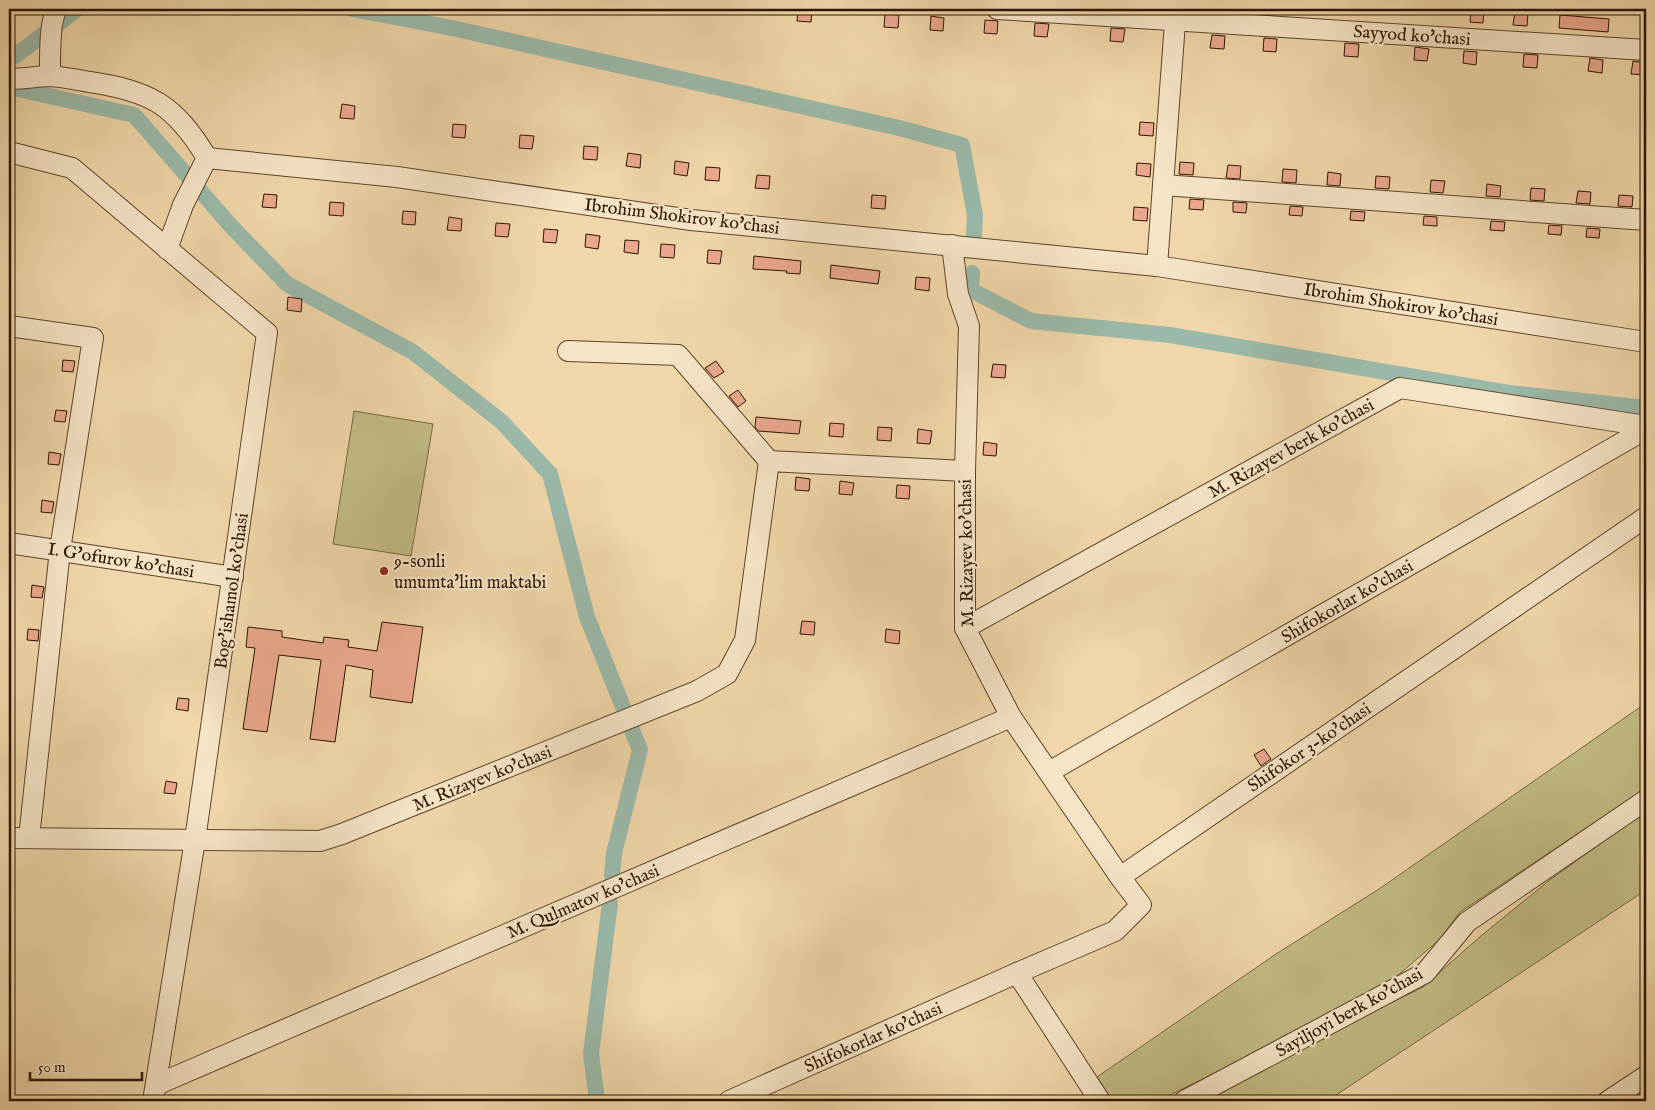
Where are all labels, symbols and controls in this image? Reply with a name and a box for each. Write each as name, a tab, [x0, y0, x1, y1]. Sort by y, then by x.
street label: Sayyod ko'chasi	[1352, 21, 1472, 52]
street label: Ibrohim Shokirov ko'chasi	[583, 194, 781, 241]
street label: Ibrohim Shokirov ko'chasi	[1302, 279, 1500, 332]
street label: M. Rizayev berk ko'chasi	[1205, 394, 1379, 504]
street label: M. Rizayev ko'chasi	[955, 479, 980, 627]
street label: Bog'ishamol ko'chasi	[210, 511, 255, 671]
street label: I. G'ofurov ko'chasi	[46, 539, 196, 584]
place label: 9-sonli umumta'lim maktabi	[393, 551, 547, 595]
street label: Shifokorlar ko'chasi	[1278, 555, 1418, 649]
marker: 9-sonli umumta'lim maktabi	[378, 565, 390, 577]
street label: Shifokor 3-ko'chasi	[1243, 698, 1376, 798]
street label: M. Rizayev ko'chasi	[410, 741, 556, 818]
street label: M. Qulmatov ko'chasi	[504, 860, 663, 945]
street label: Sayiljoyi berk ko'chasi	[1272, 963, 1428, 1063]
street label: Shifokorlar ko'chasi	[801, 998, 946, 1079]
scale bar	[30, 1050, 142, 1082]
text: 50 m	[38, 1058, 66, 1077]

